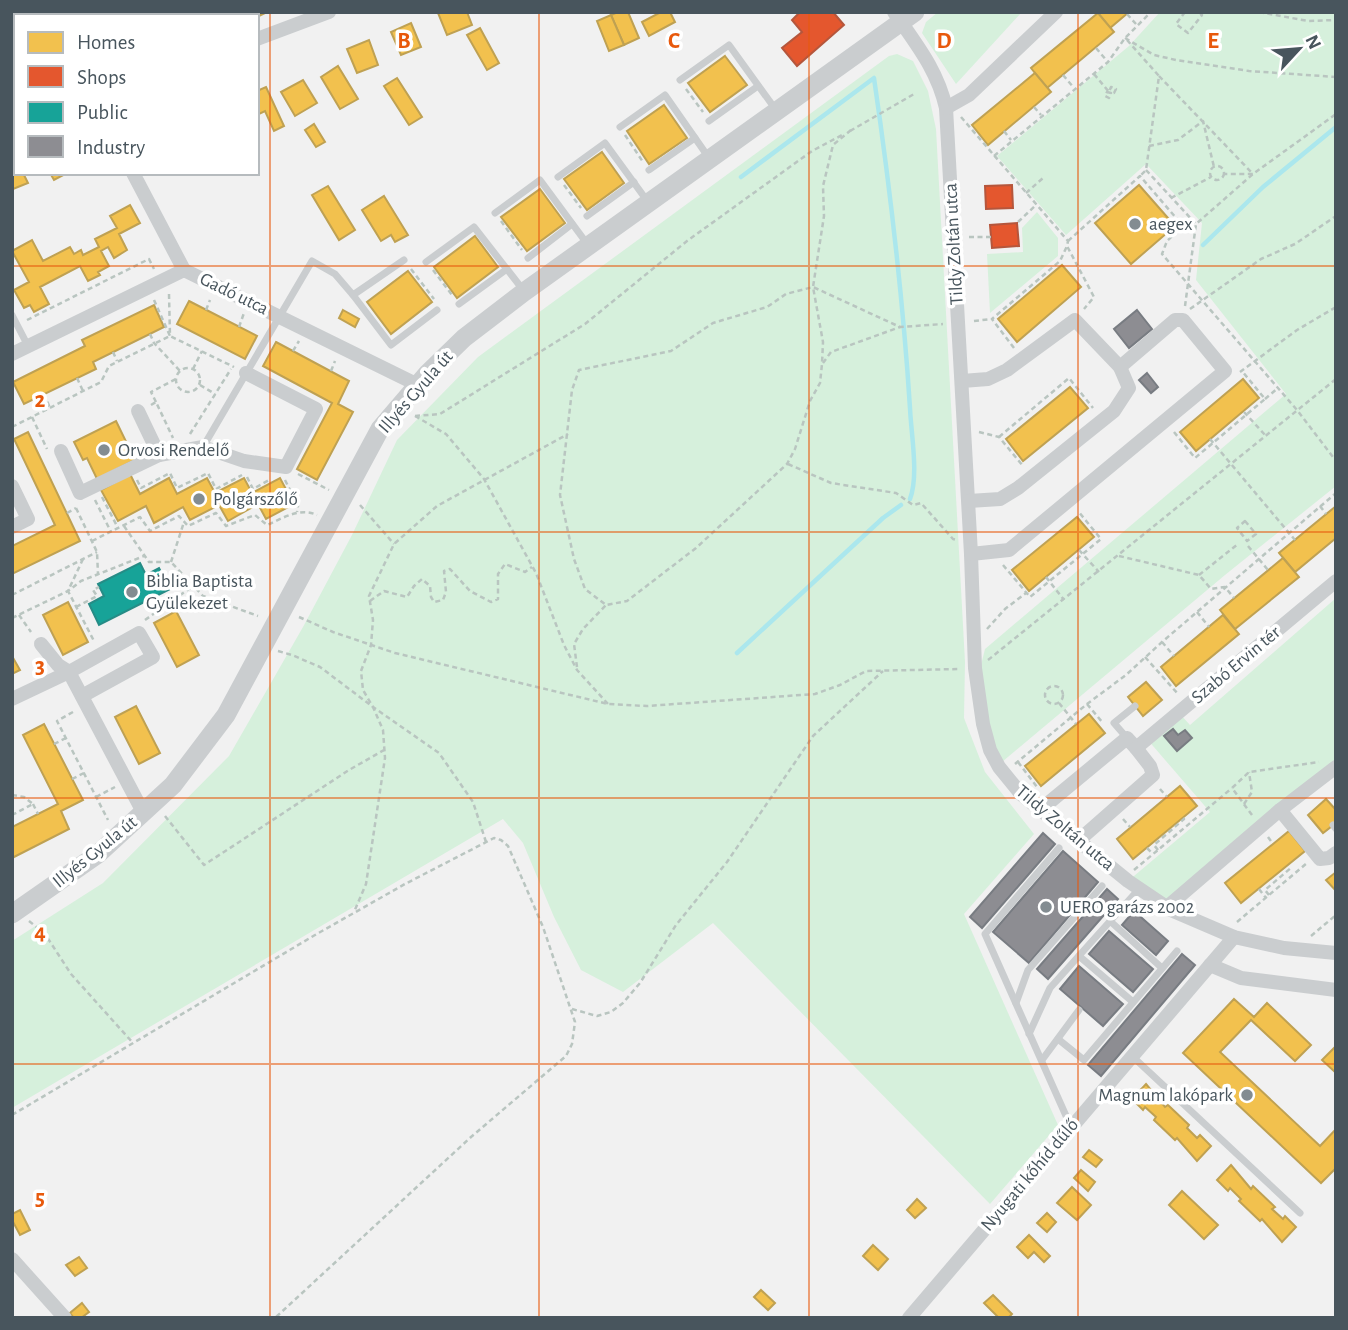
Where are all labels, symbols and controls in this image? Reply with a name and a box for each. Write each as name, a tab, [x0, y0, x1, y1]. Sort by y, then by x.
legend	[14, 14, 259, 175]
north arrow	[1264, 14, 1334, 84]
text: B	[397, 30, 411, 53]
text: C	[668, 30, 680, 53]
text: D	[936, 30, 952, 53]
text: E	[1207, 30, 1219, 53]
text: Homes	[77, 32, 135, 53]
text: N	[1301, 32, 1324, 52]
text: Shops	[77, 67, 126, 88]
text: Public	[77, 102, 127, 123]
text: Industry	[77, 137, 145, 158]
street label: Tildy Zoltán utca	[941, 182, 967, 306]
place label: aegex	[1149, 215, 1193, 234]
marker: aegex	[1127, 216, 1143, 232]
street label: Gadó utca	[197, 269, 271, 319]
street label: Illyés Gyula út	[375, 347, 457, 437]
text: 2	[35, 389, 46, 412]
place label: Orvosi Rendelő	[118, 441, 229, 460]
marker: Orvosi Rendelő	[96, 442, 112, 458]
place label: Polgárszőlő	[213, 490, 298, 509]
marker: Polgárszőlő	[191, 491, 207, 507]
place label: Biblia Baptista Gyülekezet	[146, 572, 253, 613]
marker: Biblia Baptista Gyülekezet	[124, 584, 140, 600]
street label: Szabó Ervin tér	[1188, 623, 1284, 707]
text: 3	[35, 655, 45, 678]
street label: Tildy Zoltán utca	[1012, 781, 1118, 875]
street label: Illyés Gyula út	[49, 812, 141, 892]
place label: UERO garázs 2002	[1060, 898, 1195, 917]
marker: UERO garázs 2002	[1038, 899, 1054, 915]
text: 4	[34, 921, 46, 944]
place label: Magnum lakópark	[1098, 1086, 1233, 1105]
marker: Magnum lakópark	[1239, 1087, 1255, 1103]
street label: Nyugati kőhíd dűlő	[978, 1115, 1082, 1235]
text: 5	[35, 1187, 45, 1210]

